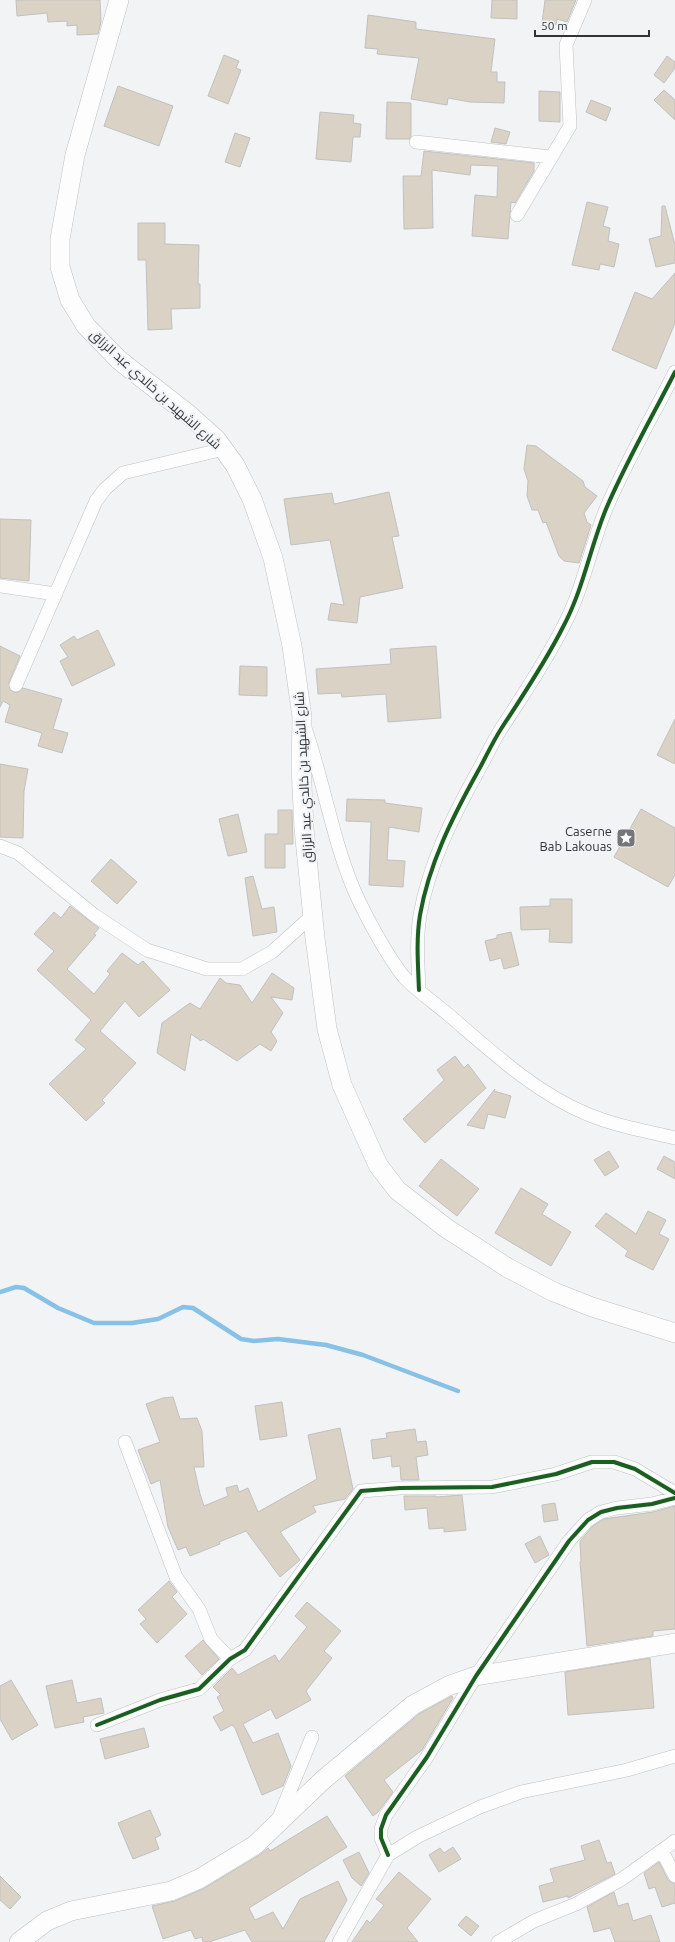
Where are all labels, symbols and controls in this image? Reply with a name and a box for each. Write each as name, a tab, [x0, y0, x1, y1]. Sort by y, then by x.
scale bar	[535, 12, 649, 38]
text: 50 m	[541, 19, 568, 32]
street label: شارع الشهيد بن خالدي عبد الرزاق	[85, 327, 224, 454]
street label: شارع الشهيد بن خالدي عبد الرزاق	[292, 691, 318, 863]
place label: Caserne Bab Lakouas	[540, 824, 612, 853]
place icon: Caserne Bab Lakouas	[615, 827, 637, 849]

